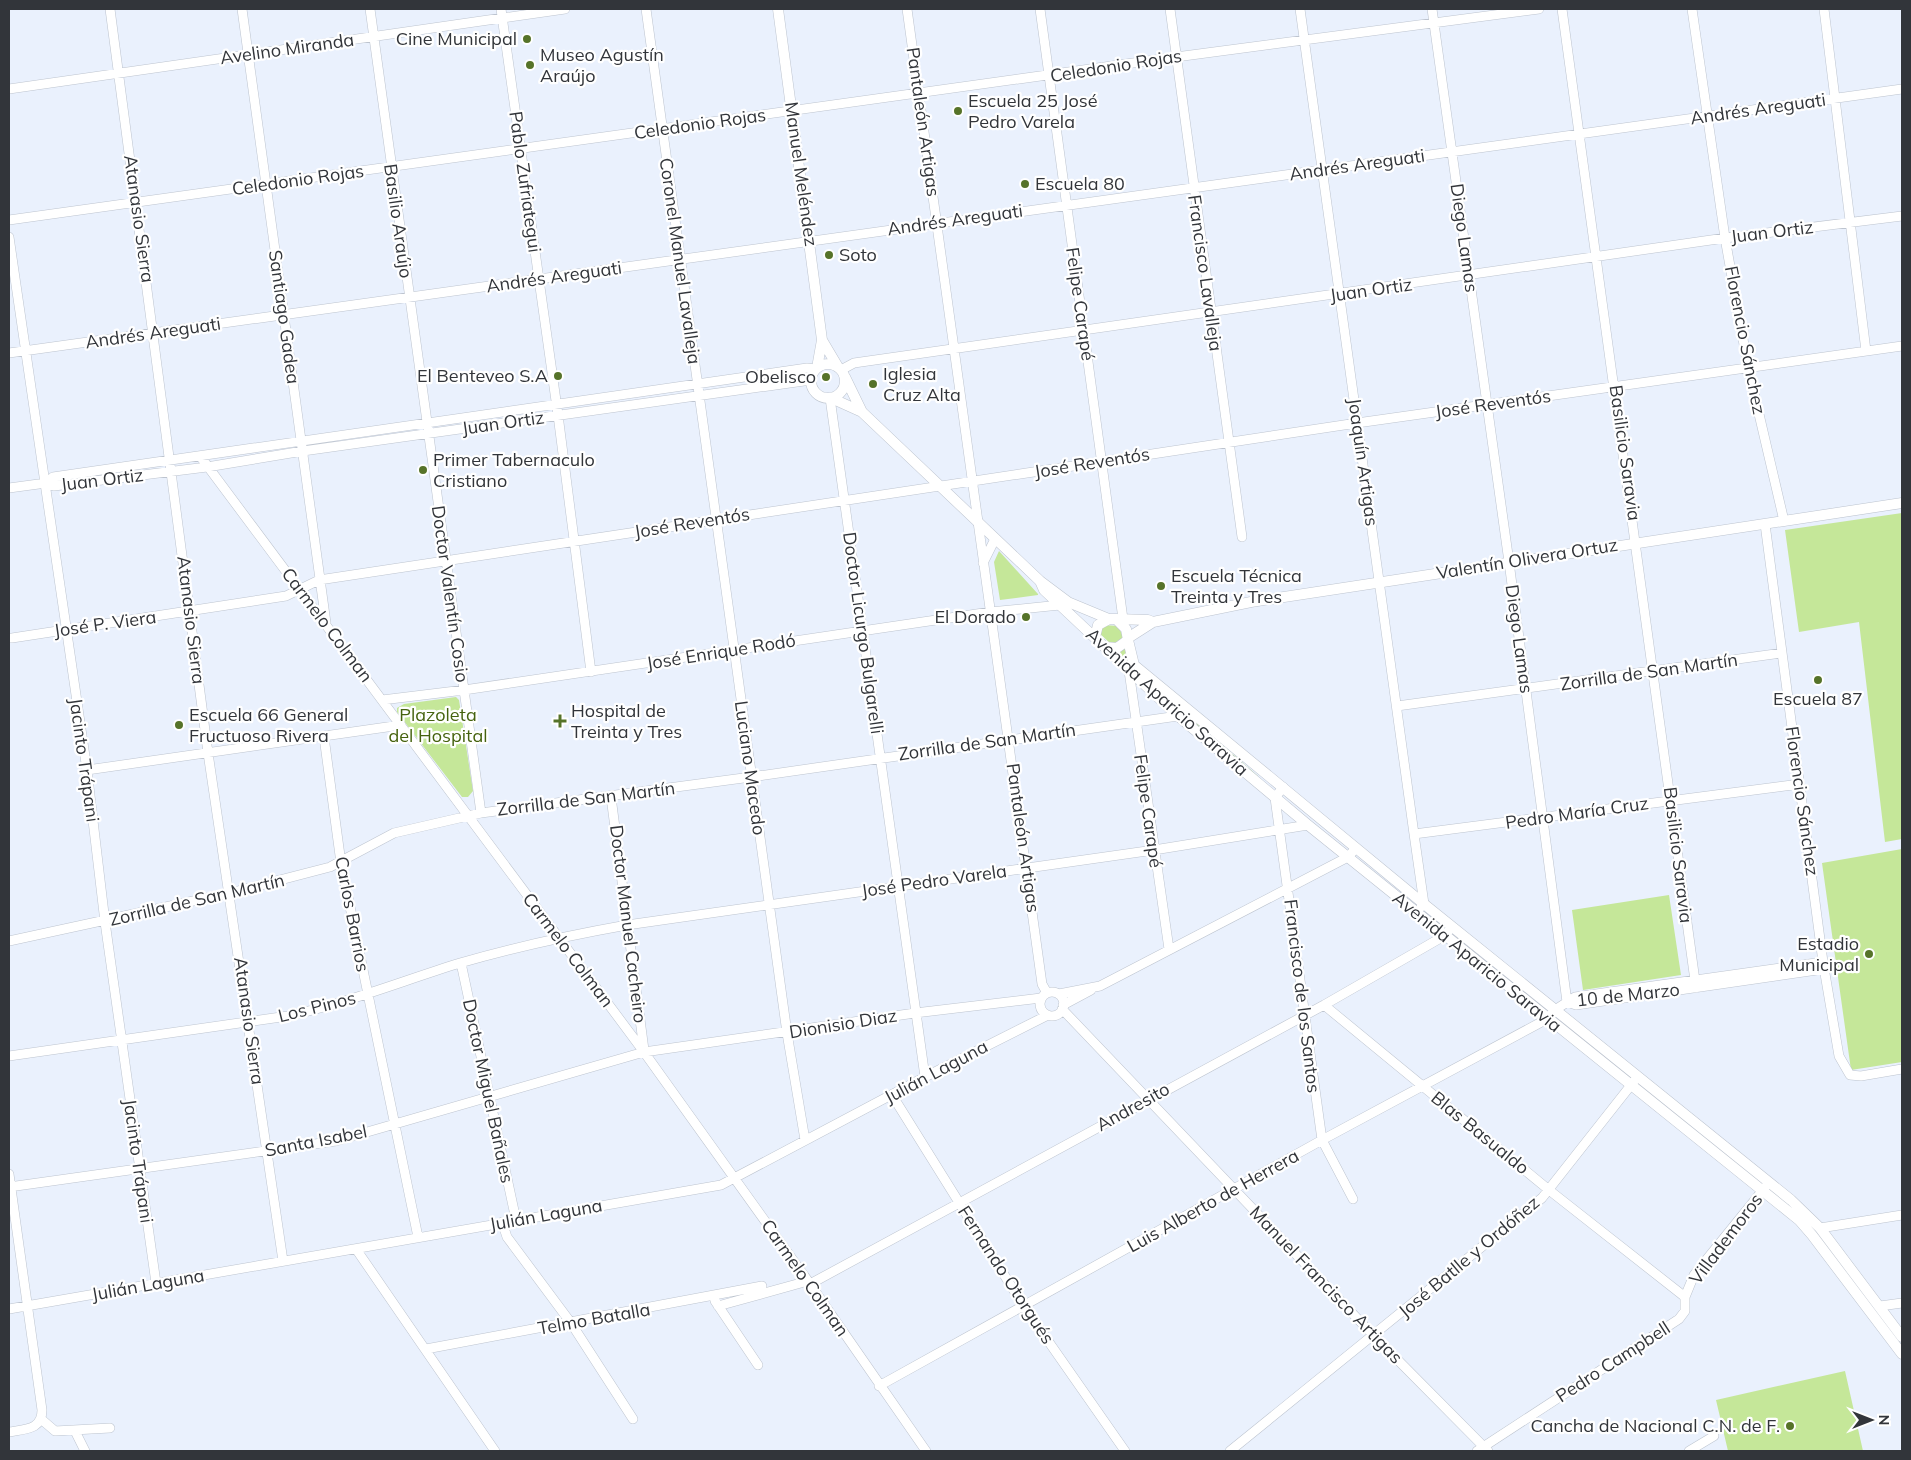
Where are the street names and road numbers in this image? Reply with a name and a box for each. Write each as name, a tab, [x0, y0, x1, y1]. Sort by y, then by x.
street label: Avelino Miranda	[218, 28, 355, 69]
street label: Celedonio Rojas	[1048, 44, 1183, 87]
street label: Pantaleón Artigas	[902, 46, 945, 198]
street label: Andrés Areguati	[1689, 88, 1827, 129]
street label: Manuel Meléndez	[780, 100, 823, 248]
street label: Celedonio Rojas	[632, 103, 767, 144]
street label: Pablo Zufriategui	[504, 110, 547, 254]
street label: Andrés Areguati	[1288, 144, 1426, 185]
street label: Atanasio Sierra	[119, 154, 160, 284]
street label: Coronel Manuel Lavalleja	[655, 156, 706, 366]
street label: Celedonio Rojas	[230, 159, 365, 200]
street label: Basilio Araújo	[379, 162, 418, 280]
street label: Diego Lamas	[1445, 182, 1484, 294]
street label: Francisco Lavalleja	[1183, 193, 1228, 353]
street label: Andrés Areguati	[886, 199, 1024, 240]
street label: Juan Ortiz	[1729, 215, 1815, 248]
street label: Felipe Carapé	[1061, 246, 1100, 362]
street label: Santiago Gadea	[264, 248, 305, 385]
street label: Andrés Areguati	[485, 256, 623, 297]
street label: Florencio Sánchez	[1720, 264, 1771, 416]
street label: Juan Ortiz	[1328, 272, 1414, 307]
street label: Andrés Areguati	[84, 312, 222, 353]
street label: José Reventós	[1434, 384, 1552, 423]
street label: Basilicio Saravia	[1605, 384, 1646, 522]
street label: Joaquín Artigas	[1343, 396, 1384, 528]
street label: Juan Ortiz	[460, 405, 546, 440]
street label: José Reventós	[1032, 442, 1151, 483]
street label: Juan Ortiz	[59, 463, 145, 496]
street label: José Reventós	[632, 502, 751, 543]
street label: Doctor Valentín Cosio	[427, 504, 474, 684]
street label: Doctor Licurgo Bulgarelli	[838, 531, 889, 735]
street label: Valentín Olivera Ortuz	[1435, 533, 1619, 584]
street label: Atanasio Sierra	[172, 555, 211, 685]
street label: Carmelo Colman	[277, 563, 378, 687]
street label: Diego Lamas	[1500, 583, 1539, 695]
street label: José P. Viera	[52, 605, 158, 642]
street label: Avenida Aparicio Saravia	[1081, 623, 1253, 781]
street label: José Enrique Rodó	[645, 628, 797, 675]
street label: Zorrilla de San Martín	[1559, 648, 1739, 695]
street label: Jacinto Trápani	[64, 696, 105, 823]
street label: Luciano Macedo	[730, 699, 771, 837]
street label: Zorrilla de San Martín	[897, 718, 1077, 765]
street label: Florencio Sánchez	[1781, 725, 1824, 877]
street label: Felipe Carapé	[1129, 753, 1168, 869]
street label: Pantaleón Artigas	[1002, 762, 1045, 914]
street label: Zorrilla de San Martín	[496, 776, 676, 821]
street label: Basilicio Saravia	[1659, 786, 1698, 924]
street label: Pedro María Cruz	[1504, 791, 1650, 834]
street label: Doctor Manuel Cacheiro	[605, 824, 652, 1024]
street label: Carlos Barrios	[330, 854, 375, 974]
street label: José Pedro Varela	[860, 859, 1008, 902]
street label: Zorrilla de San Martín	[107, 868, 287, 931]
street label: Avenida Aparicio Saravia	[1388, 886, 1566, 1037]
street label: Carmelo Colman	[518, 888, 619, 1012]
street label: Francisco de los Santos	[1279, 898, 1326, 1094]
street label: Atanasio Sierra	[229, 956, 270, 1086]
street label: 10 de Marzo	[1575, 978, 1681, 1011]
street label: Los Pinos	[276, 986, 358, 1027]
street label: Doctor Miguel Bañales	[458, 997, 519, 1185]
street label: Dionisio Diaz	[787, 1004, 899, 1043]
street label: Julián Laguna	[880, 1035, 992, 1109]
street label: Andresito	[1092, 1077, 1174, 1136]
street label: Blas Basualdo	[1427, 1086, 1534, 1179]
street label: Jacinto Trápani	[118, 1097, 159, 1224]
street label: Santa Isabel	[263, 1119, 369, 1162]
street label: Luis Alberto de Herrera	[1123, 1144, 1303, 1257]
street label: Villademoros	[1684, 1188, 1767, 1289]
street label: José Batlle y Ordóñez	[1393, 1191, 1544, 1322]
street label: Julián Laguna	[488, 1193, 604, 1236]
street label: Fernando Otorgués	[953, 1201, 1060, 1348]
street label: Manuel Francisco Artigas	[1245, 1201, 1408, 1369]
street label: Carmelo Colman	[757, 1215, 854, 1341]
street label: Julián Laguna	[90, 1263, 206, 1306]
street label: Telmo Batalla	[536, 1297, 652, 1340]
street label: Pedro Campbell	[1551, 1316, 1674, 1407]

